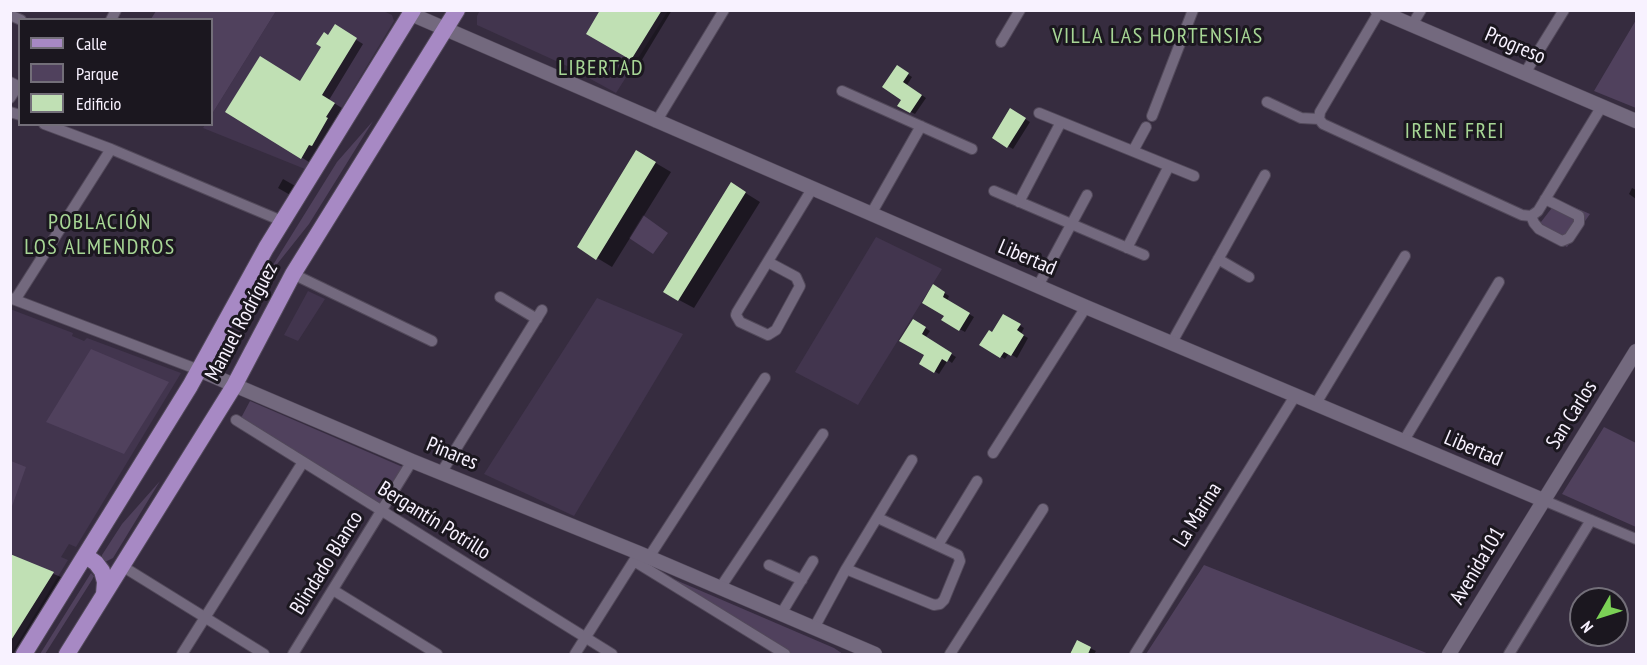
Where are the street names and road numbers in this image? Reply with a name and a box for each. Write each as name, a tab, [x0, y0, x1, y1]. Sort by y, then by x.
street label: Progreso	[1481, 22, 1549, 70]
street label: Libertad	[994, 235, 1060, 281]
street label: Manuel Rodríguez	[200, 259, 284, 385]
street label: San Carlos	[1541, 376, 1603, 454]
street label: Libertad	[1440, 426, 1506, 472]
street label: Pinares	[423, 432, 481, 476]
street label: Bergantín Potrillo	[373, 476, 495, 566]
street label: La Marina	[1169, 478, 1227, 552]
street label: Blindado Blanco	[285, 507, 369, 619]
street label: Avenida101	[1445, 523, 1511, 609]

